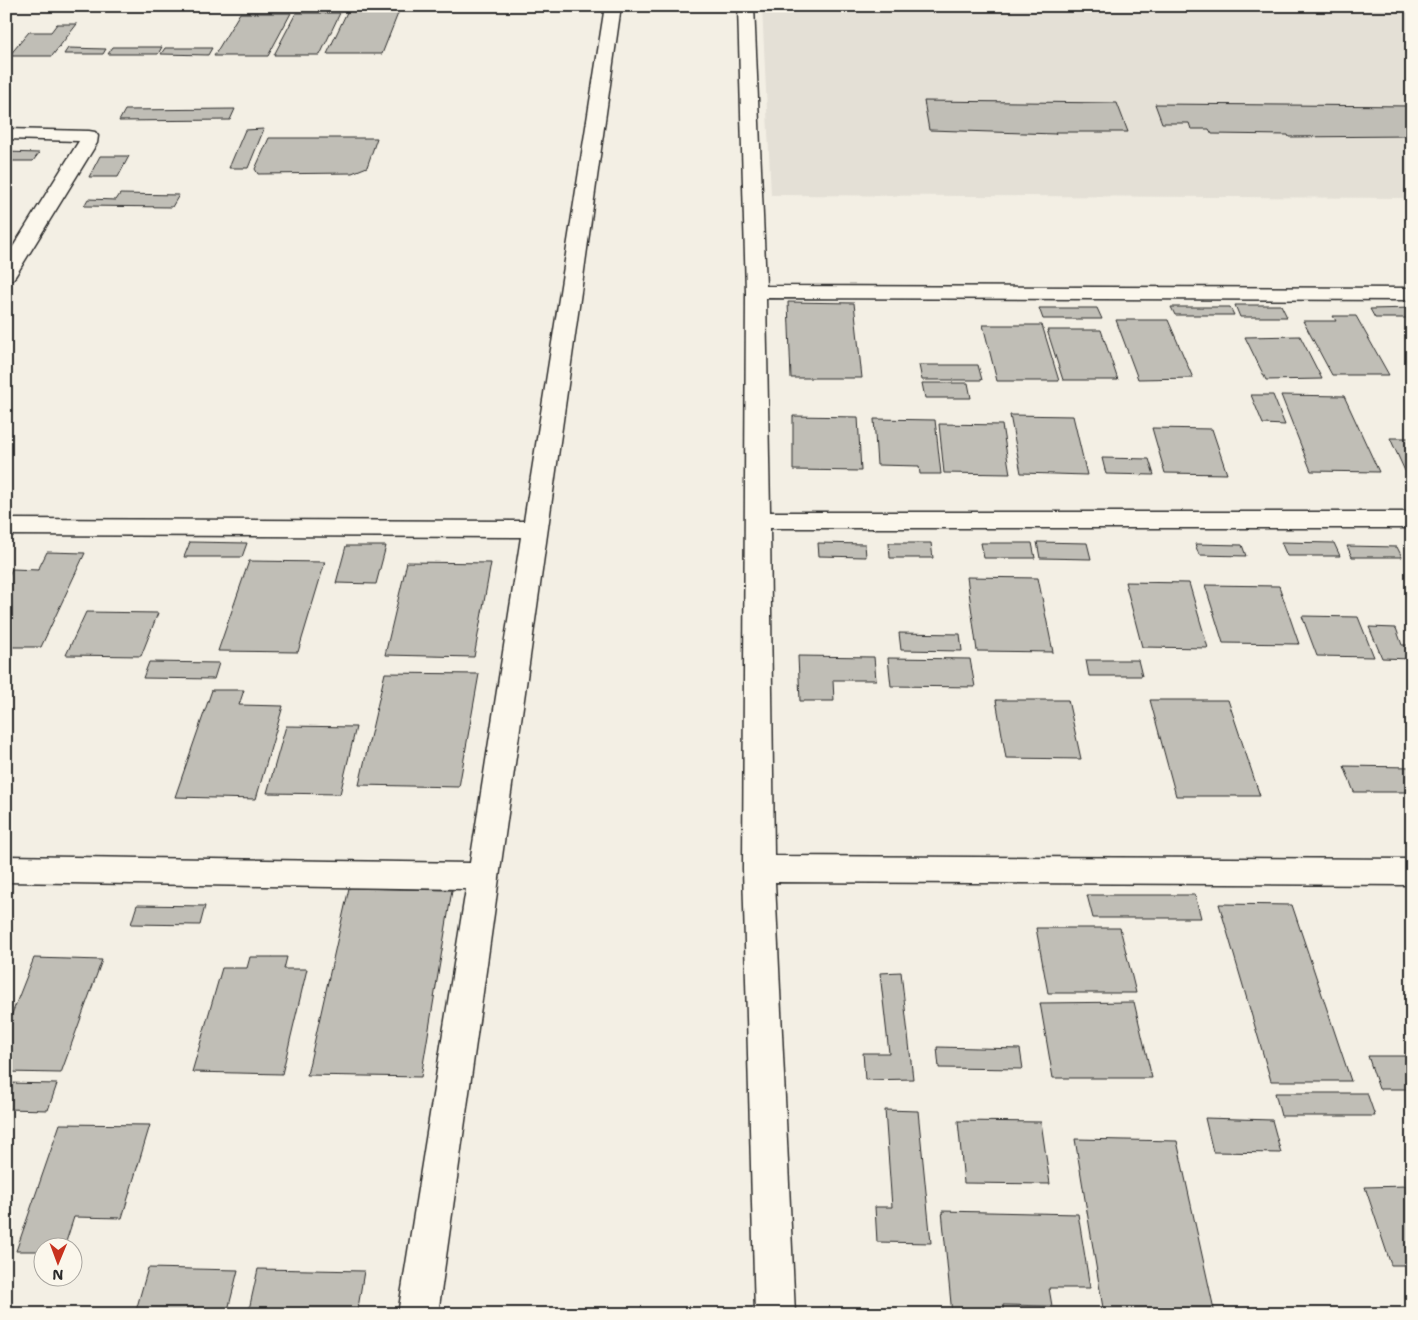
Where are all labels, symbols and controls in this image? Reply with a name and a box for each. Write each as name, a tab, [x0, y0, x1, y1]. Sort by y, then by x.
north arrow	[32, 1238, 82, 1288]
text: N	[52, 1266, 63, 1284]

